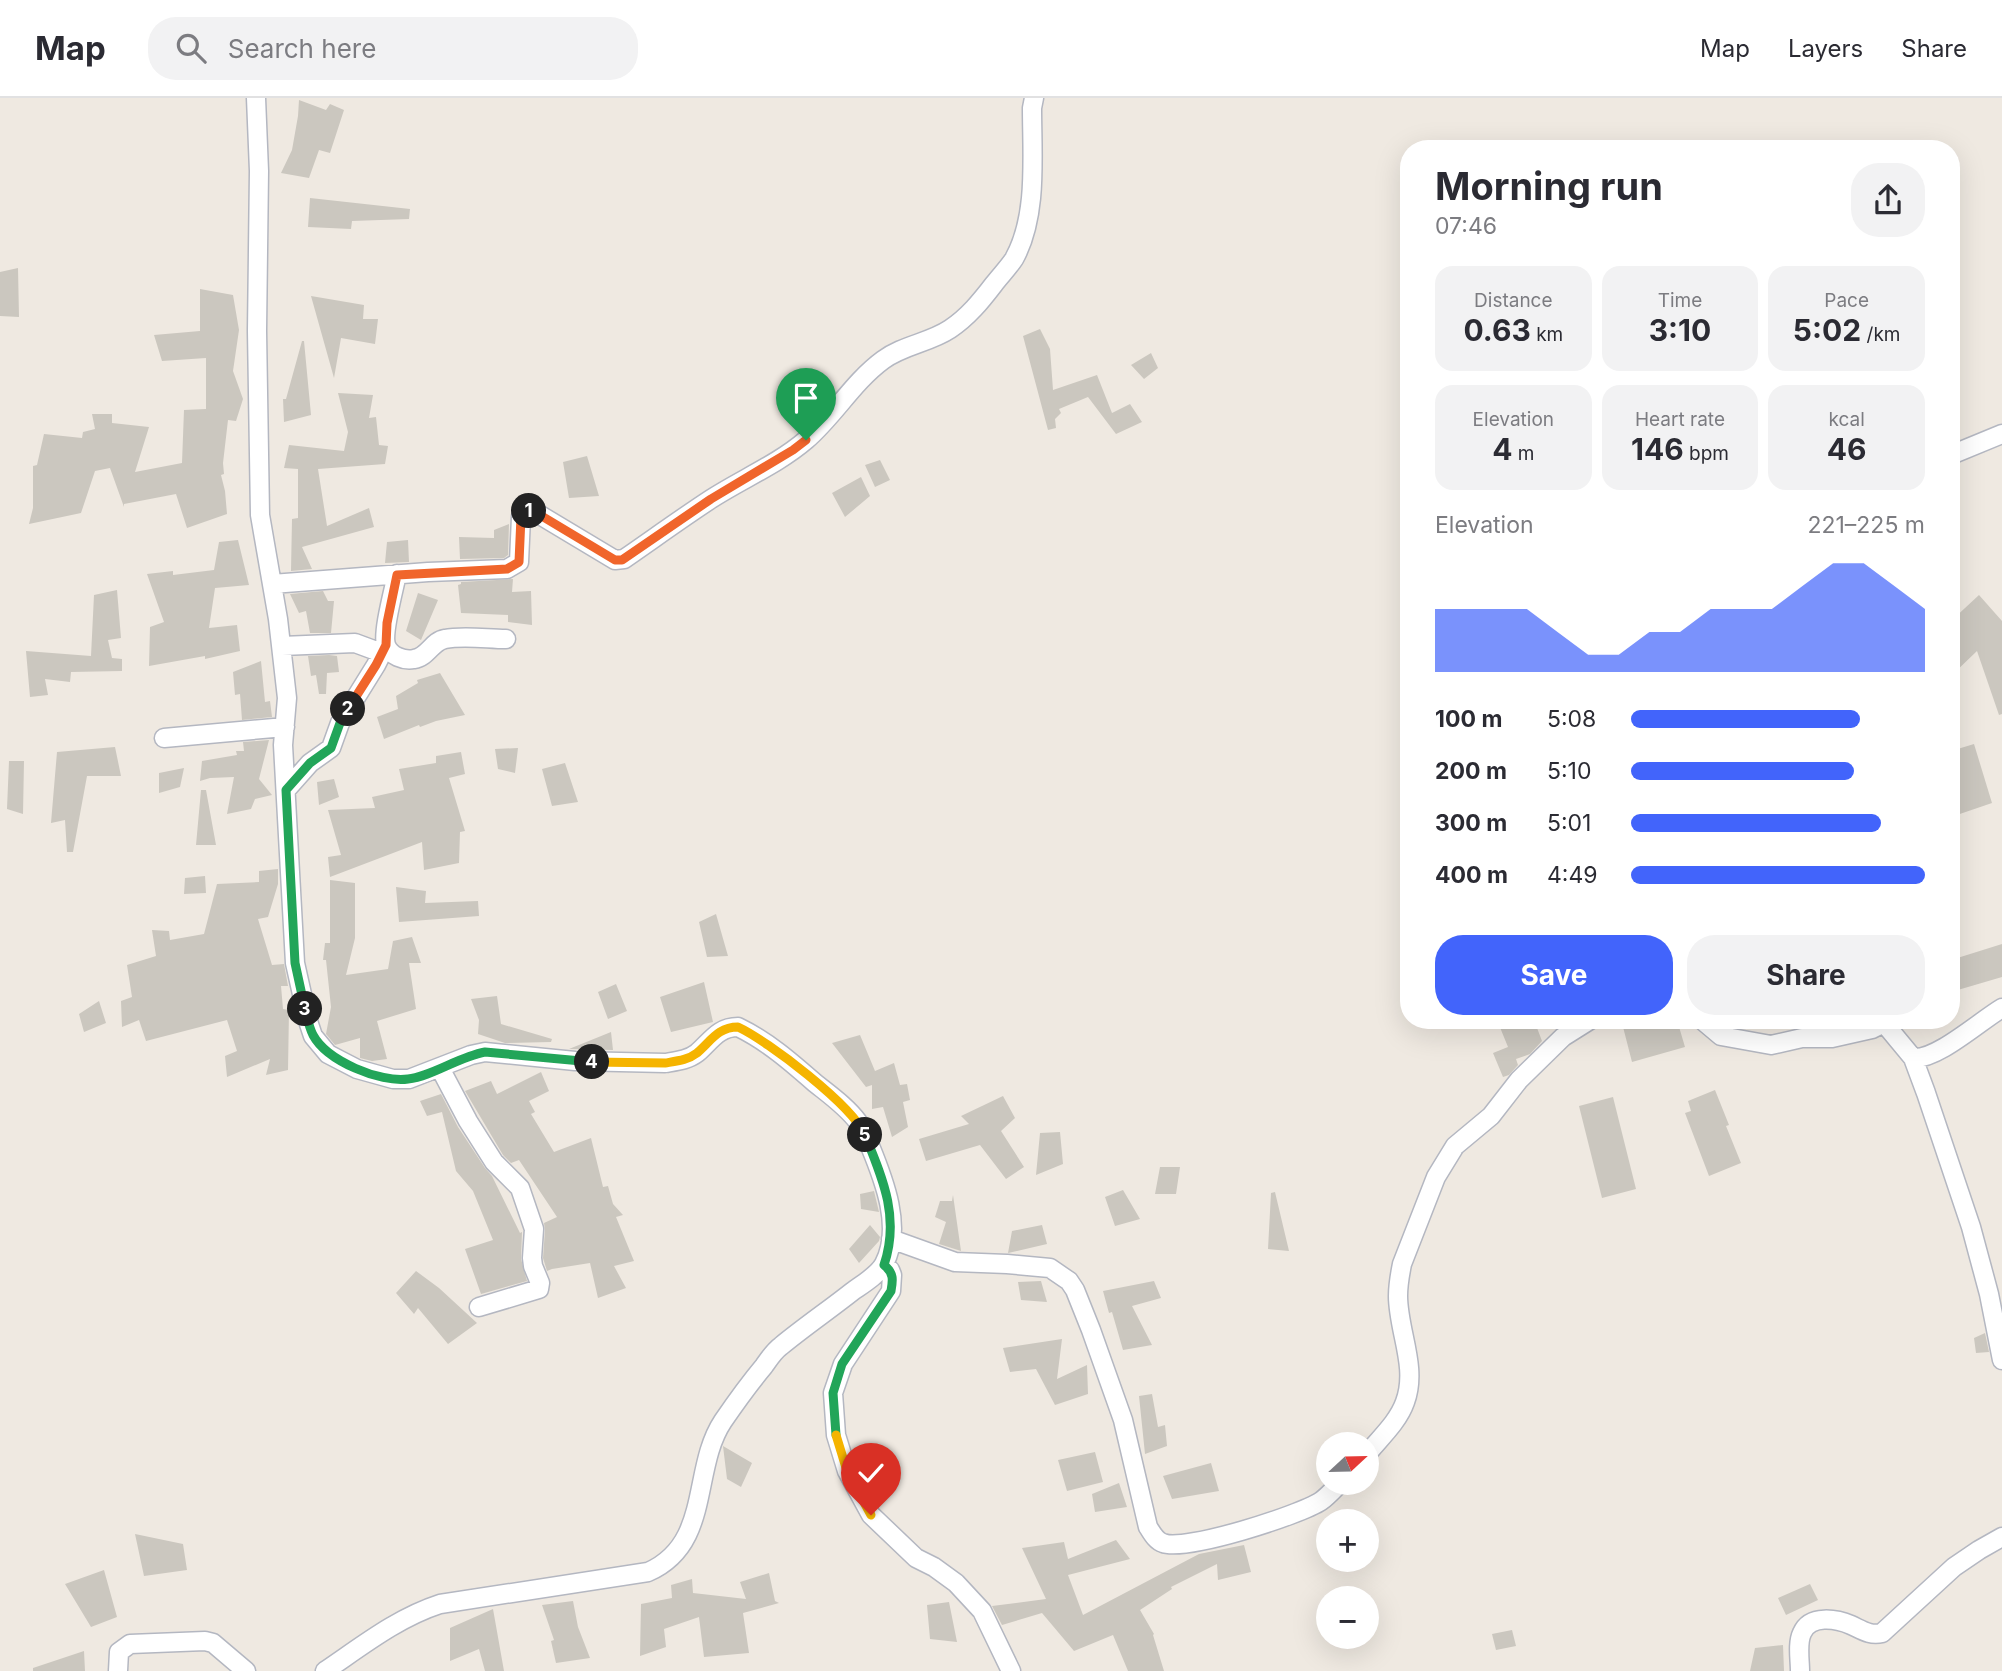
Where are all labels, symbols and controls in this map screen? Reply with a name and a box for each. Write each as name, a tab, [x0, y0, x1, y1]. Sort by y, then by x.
search box	[148, 17, 638, 80]
text: Map	[35, 28, 106, 68]
icon: search	[172, 29, 210, 67]
text: Search here	[228, 33, 376, 64]
text: Map	[1700, 34, 1750, 63]
text: Layers	[1788, 34, 1863, 63]
text: Share	[1901, 34, 1967, 63]
text: Morning run	[1435, 163, 1663, 209]
button: share	[1851, 163, 1925, 237]
text: 07:46	[1435, 212, 1497, 240]
text: Distance	[1474, 289, 1553, 312]
text: Time	[1658, 289, 1702, 312]
text: Pace	[1824, 289, 1869, 312]
text: 0.63	[1463, 312, 1531, 348]
text: 3:10	[1649, 312, 1711, 348]
text: 5:02	[1793, 312, 1861, 348]
text: km	[1531, 323, 1563, 346]
text: /km	[1861, 323, 1900, 346]
pin	[776, 368, 836, 440]
icon: arrive	[787, 379, 825, 417]
text: Elevation	[1473, 408, 1554, 431]
text: Heart rate	[1635, 408, 1725, 431]
text: kcal	[1829, 408, 1865, 431]
text: 4	[1492, 431, 1512, 467]
text: 146	[1631, 431, 1684, 467]
text: 46	[1827, 431, 1867, 467]
text: m	[1512, 442, 1534, 465]
text: bpm	[1684, 442, 1729, 465]
pin: 1	[512, 494, 546, 528]
text: 1	[524, 499, 533, 522]
text: Elevation	[1435, 511, 1534, 539]
text: 221–225 m	[1807, 511, 1925, 539]
pin: 2	[330, 692, 366, 726]
text: 2	[342, 697, 353, 720]
text: 100 m	[1435, 705, 1502, 733]
text: 5:08	[1547, 705, 1596, 733]
text: 200 m	[1435, 757, 1507, 785]
text: 5:10	[1547, 757, 1591, 785]
text: 300 m	[1435, 809, 1507, 837]
text: 5:01	[1547, 809, 1591, 837]
text: 400 m	[1435, 861, 1508, 889]
text: 4:49	[1547, 861, 1598, 889]
button: Save	[1435, 935, 1673, 1015]
button: Share	[1687, 935, 1925, 1015]
pin: 3	[288, 992, 322, 1026]
text: 3	[298, 997, 311, 1020]
pin: 4	[574, 1044, 610, 1080]
text: 4	[585, 1050, 598, 1073]
pin: 5	[848, 1118, 882, 1152]
text: 5	[858, 1123, 871, 1146]
north arrow	[1316, 1432, 1379, 1494]
map controls	[1316, 1432, 1379, 1649]
pin	[841, 1443, 901, 1515]
icon: check	[852, 1454, 890, 1492]
button: +	[1316, 1509, 1379, 1572]
button: −	[1316, 1586, 1379, 1649]

